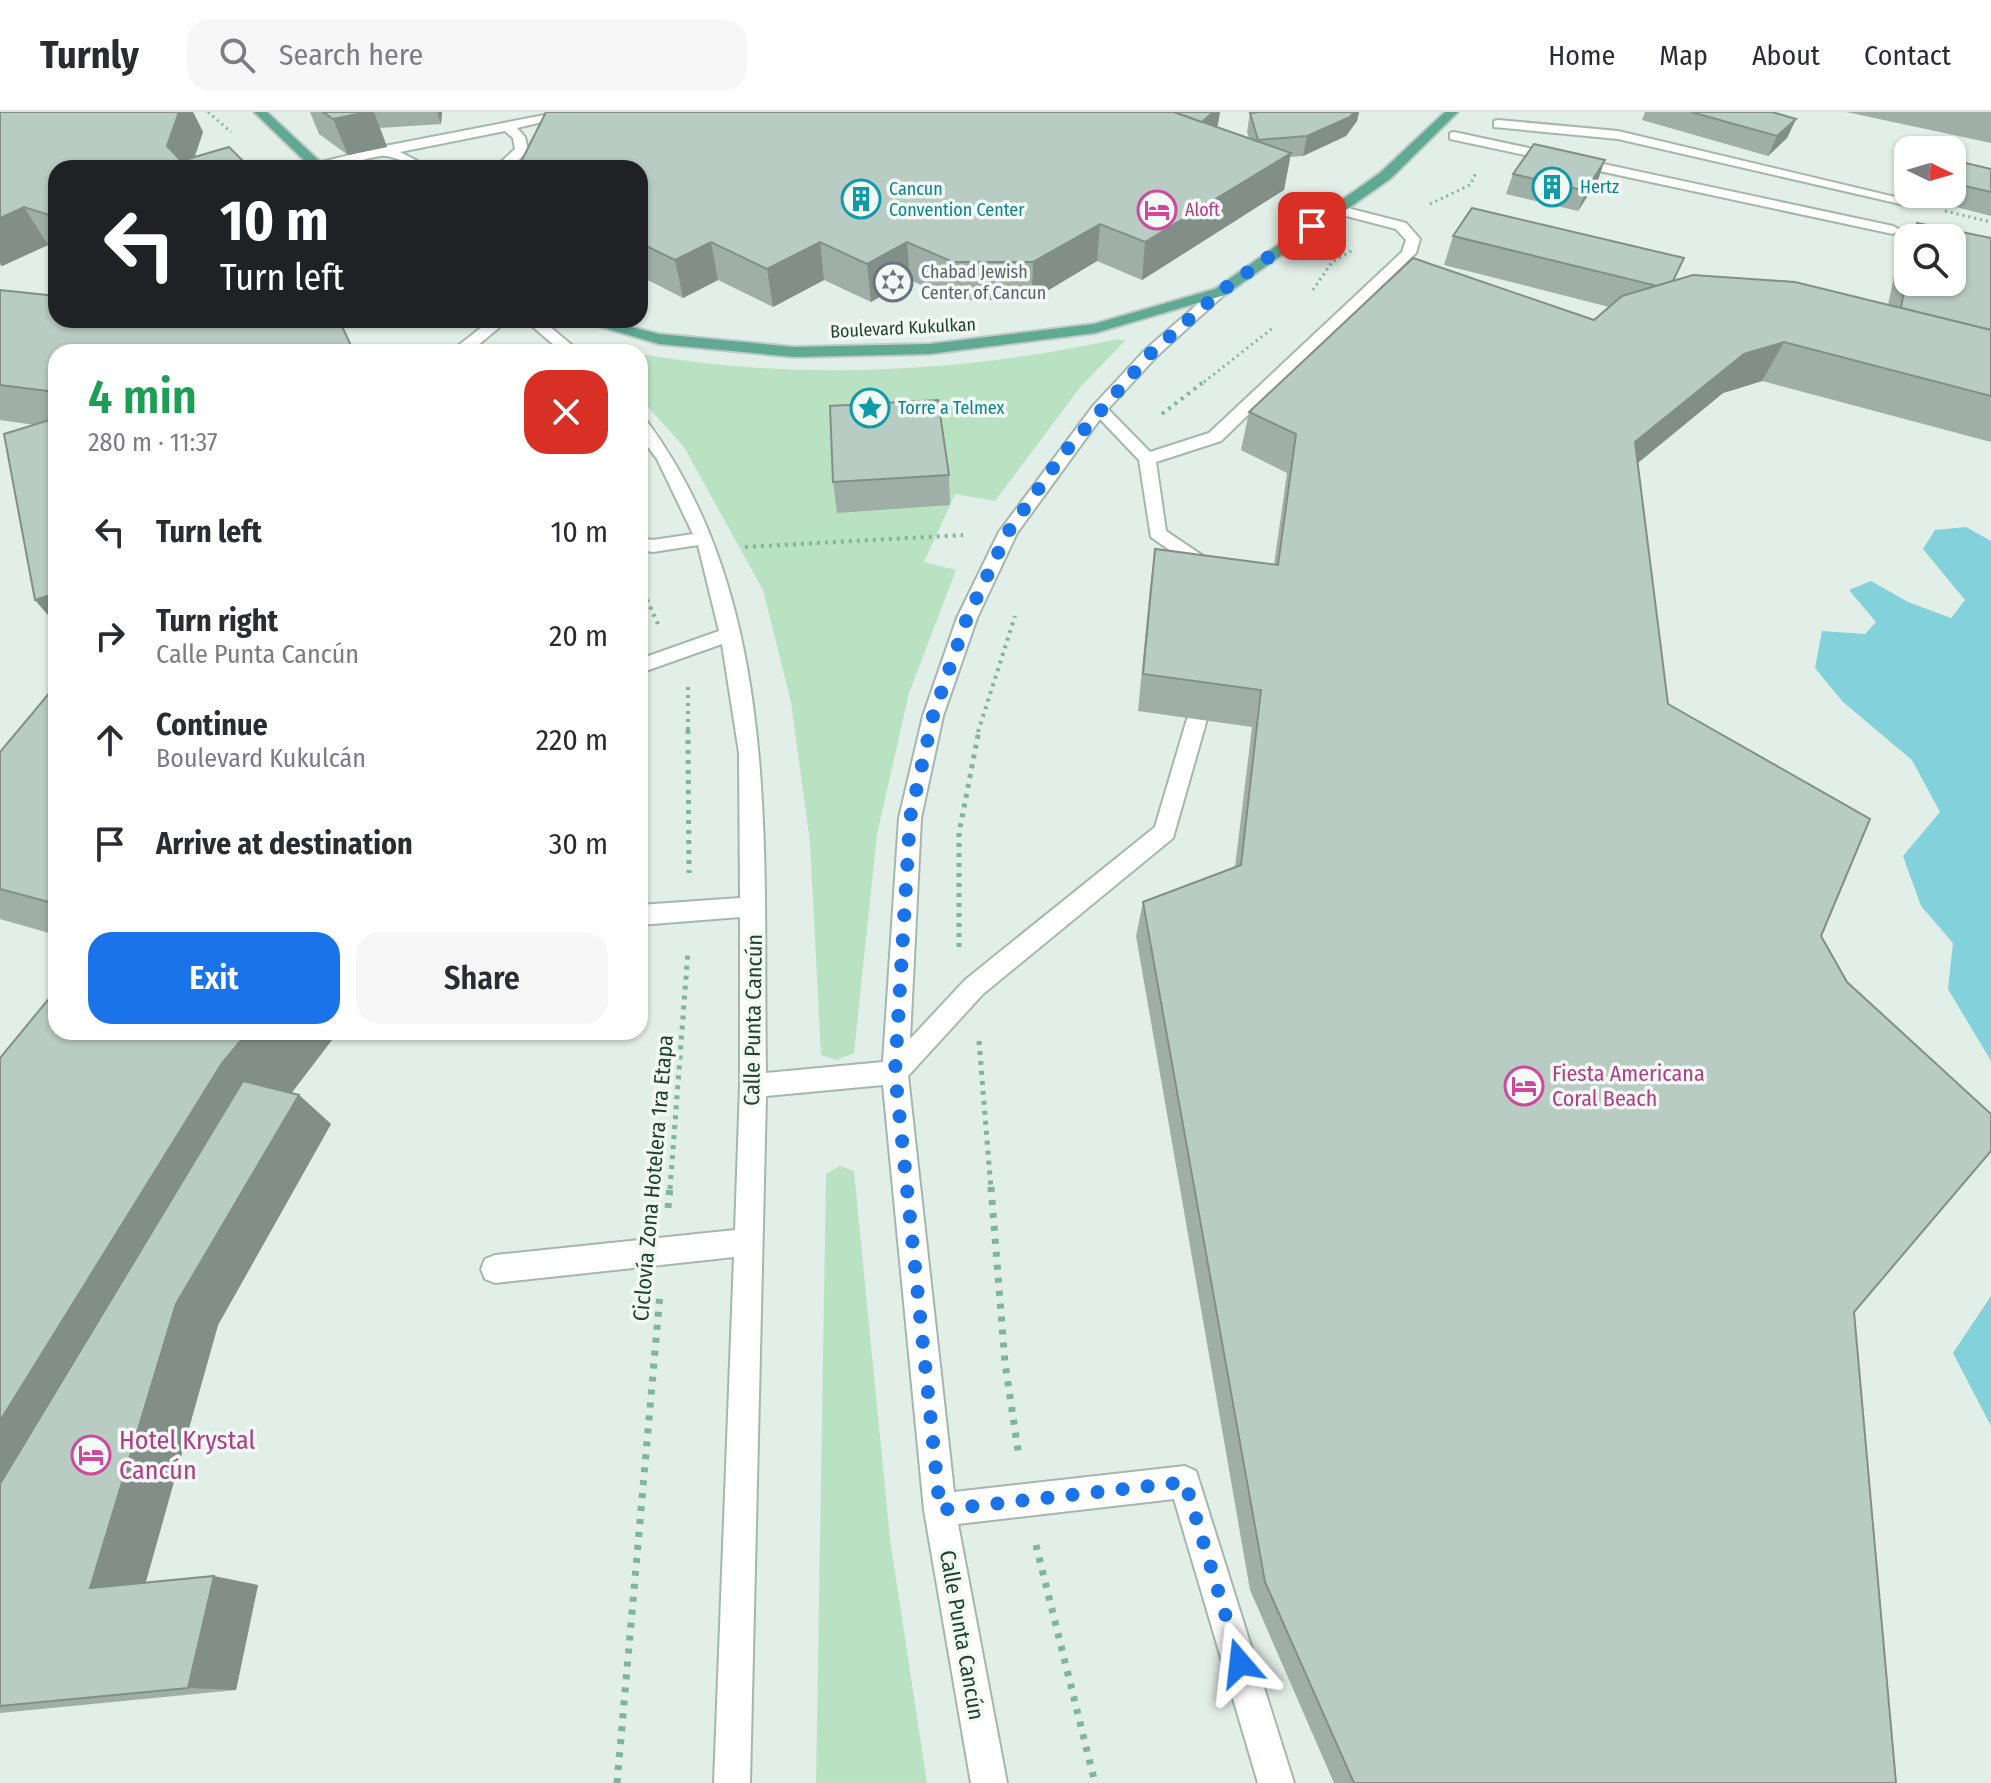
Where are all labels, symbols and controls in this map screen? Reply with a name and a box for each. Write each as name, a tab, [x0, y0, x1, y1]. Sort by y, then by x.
search box	[187, 19, 747, 91]
text: Turnly	[40, 32, 139, 78]
icon: search	[215, 33, 259, 77]
text: Search here	[279, 37, 423, 73]
text: Home	[1548, 39, 1615, 72]
text: Map	[1659, 39, 1708, 72]
text: About	[1752, 39, 1820, 72]
text: Contact	[1864, 39, 1951, 72]
north arrow	[1894, 136, 1966, 208]
map controls	[1894, 136, 1966, 296]
building icon: Hertz	[1531, 166, 1573, 208]
place label: Hertz	[1580, 176, 1619, 198]
building icon: Cancun Convention Center	[840, 178, 882, 220]
place label: Cancun Convention Center	[889, 178, 1025, 221]
text: 10 m	[220, 188, 329, 255]
hotel icon: Aloft	[1136, 189, 1178, 231]
icon: left	[88, 192, 192, 296]
pin	[1278, 192, 1346, 260]
place label: Aloft	[1185, 199, 1220, 221]
icon: arrive	[1290, 204, 1334, 248]
button: search	[1894, 224, 1966, 296]
text: Turn left	[220, 256, 344, 300]
synagogue icon: Chabad Jewish Center of Cancun	[872, 261, 914, 303]
place label: Chabad Jewish Center of Cancun	[921, 261, 1046, 304]
street label: Boulevard Kukulkan	[829, 313, 977, 343]
text: 4 min	[88, 368, 197, 426]
button: close	[524, 370, 608, 454]
place icon: Torre a Telmex	[849, 387, 891, 429]
place label: Torre a Telmex	[898, 397, 1005, 419]
text: 280 m · 11:37	[88, 427, 218, 458]
icon: left	[88, 510, 132, 554]
text: Turn left	[156, 514, 262, 550]
text: 10 m	[551, 514, 608, 550]
text: Turn right	[156, 603, 278, 639]
icon: right	[88, 614, 132, 658]
text: 20 m	[549, 618, 608, 654]
text: Calle Punta Cancún	[156, 639, 359, 670]
text: Continue	[156, 707, 268, 743]
icon: ahead	[88, 718, 132, 762]
text: 220 m	[536, 722, 608, 758]
text: Boulevard Kukulcán	[156, 743, 366, 774]
icon: arrive	[88, 822, 132, 866]
text: Arrive at destination	[156, 826, 413, 862]
text: 30 m	[549, 826, 608, 862]
button: Exit	[88, 932, 340, 1024]
button: Share	[356, 932, 608, 1024]
street label: Calle Punta Cancún	[738, 934, 768, 1106]
street label: Ciclovía Zona Hotelera 1ra Etapa	[627, 1034, 679, 1322]
place label: Fiesta Americana Coral Beach	[1552, 1060, 1705, 1112]
hotel icon: Fiesta Americana Coral Beach	[1503, 1065, 1545, 1107]
place label: Hotel Krystal Cancún	[119, 1425, 256, 1486]
hotel icon: Hotel Krystal Cancún	[70, 1434, 112, 1476]
street label: Calle Punta Cancún	[934, 1548, 990, 1722]
position arrow	[1198, 1621, 1282, 1705]

